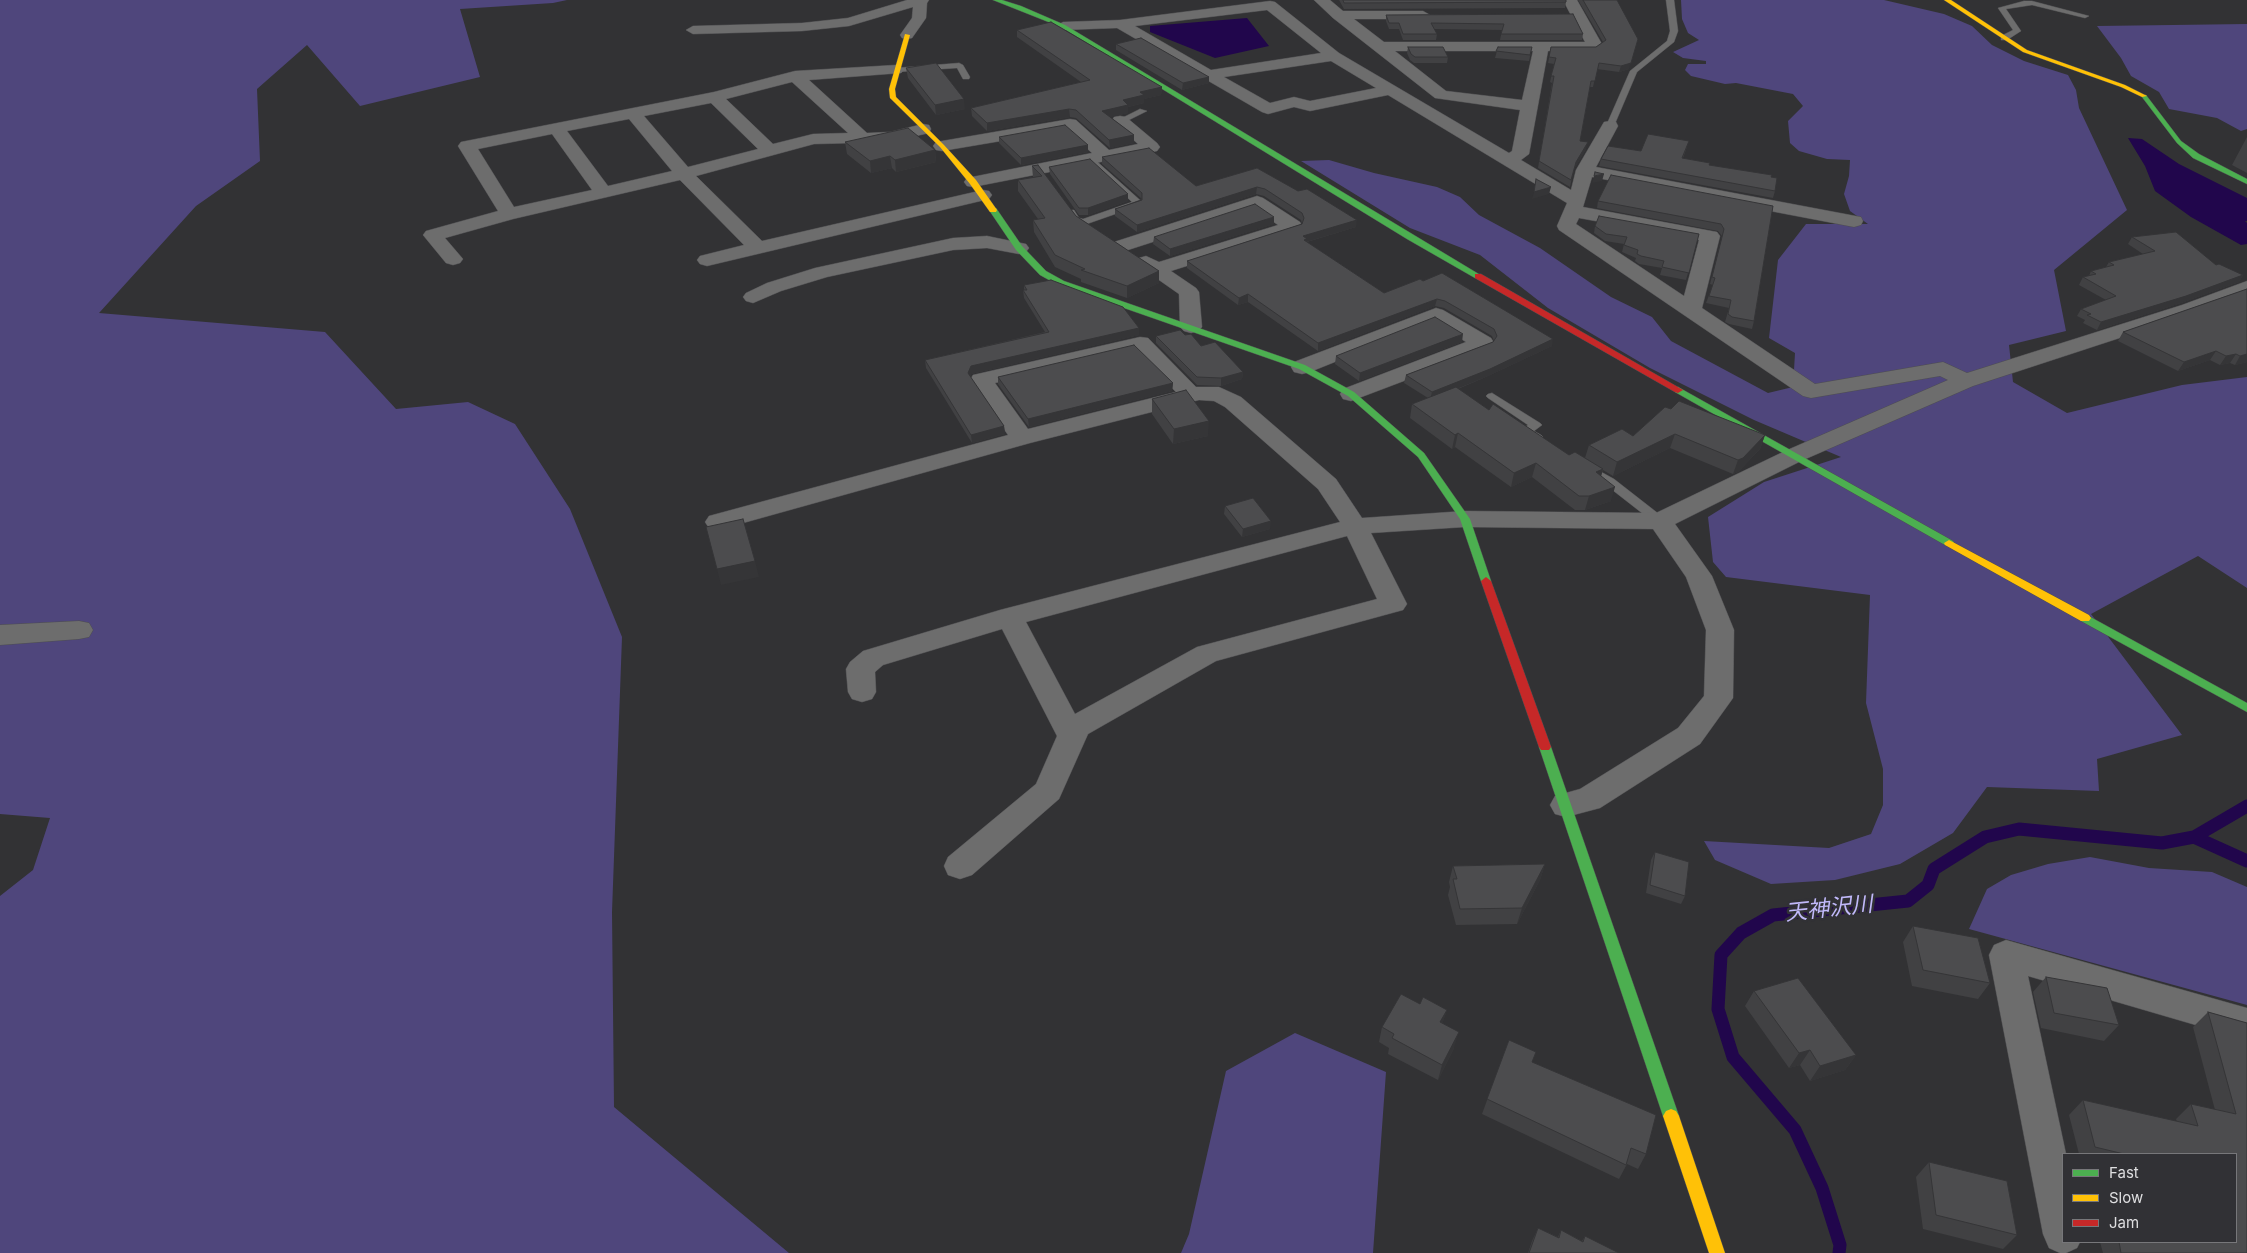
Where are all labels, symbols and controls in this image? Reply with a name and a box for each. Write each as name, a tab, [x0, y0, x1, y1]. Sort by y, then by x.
water label: 天神沢川	[1784, 891, 1874, 927]
legend	[2062, 1153, 2237, 1243]
text: Fast	[2109, 1163, 2139, 1182]
text: Slow	[2109, 1188, 2143, 1207]
text: Jam	[2109, 1213, 2139, 1232]

